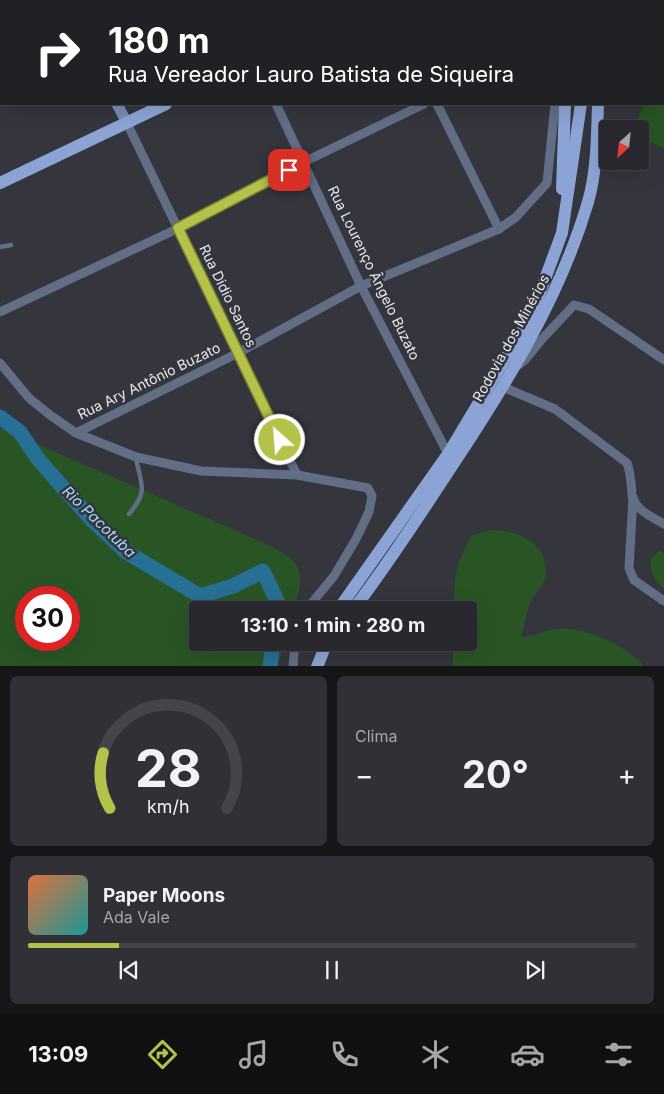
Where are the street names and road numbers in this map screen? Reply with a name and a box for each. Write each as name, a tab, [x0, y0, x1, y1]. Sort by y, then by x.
street label: Rua Lourenço Ângelo Buzato	[325, 183, 424, 363]
street label: Rua Didio Santos	[196, 242, 261, 350]
street label: Rodovia dos Minérios	[469, 271, 553, 404]
street label: Rua Ary Antônio Buzato	[75, 339, 223, 423]

